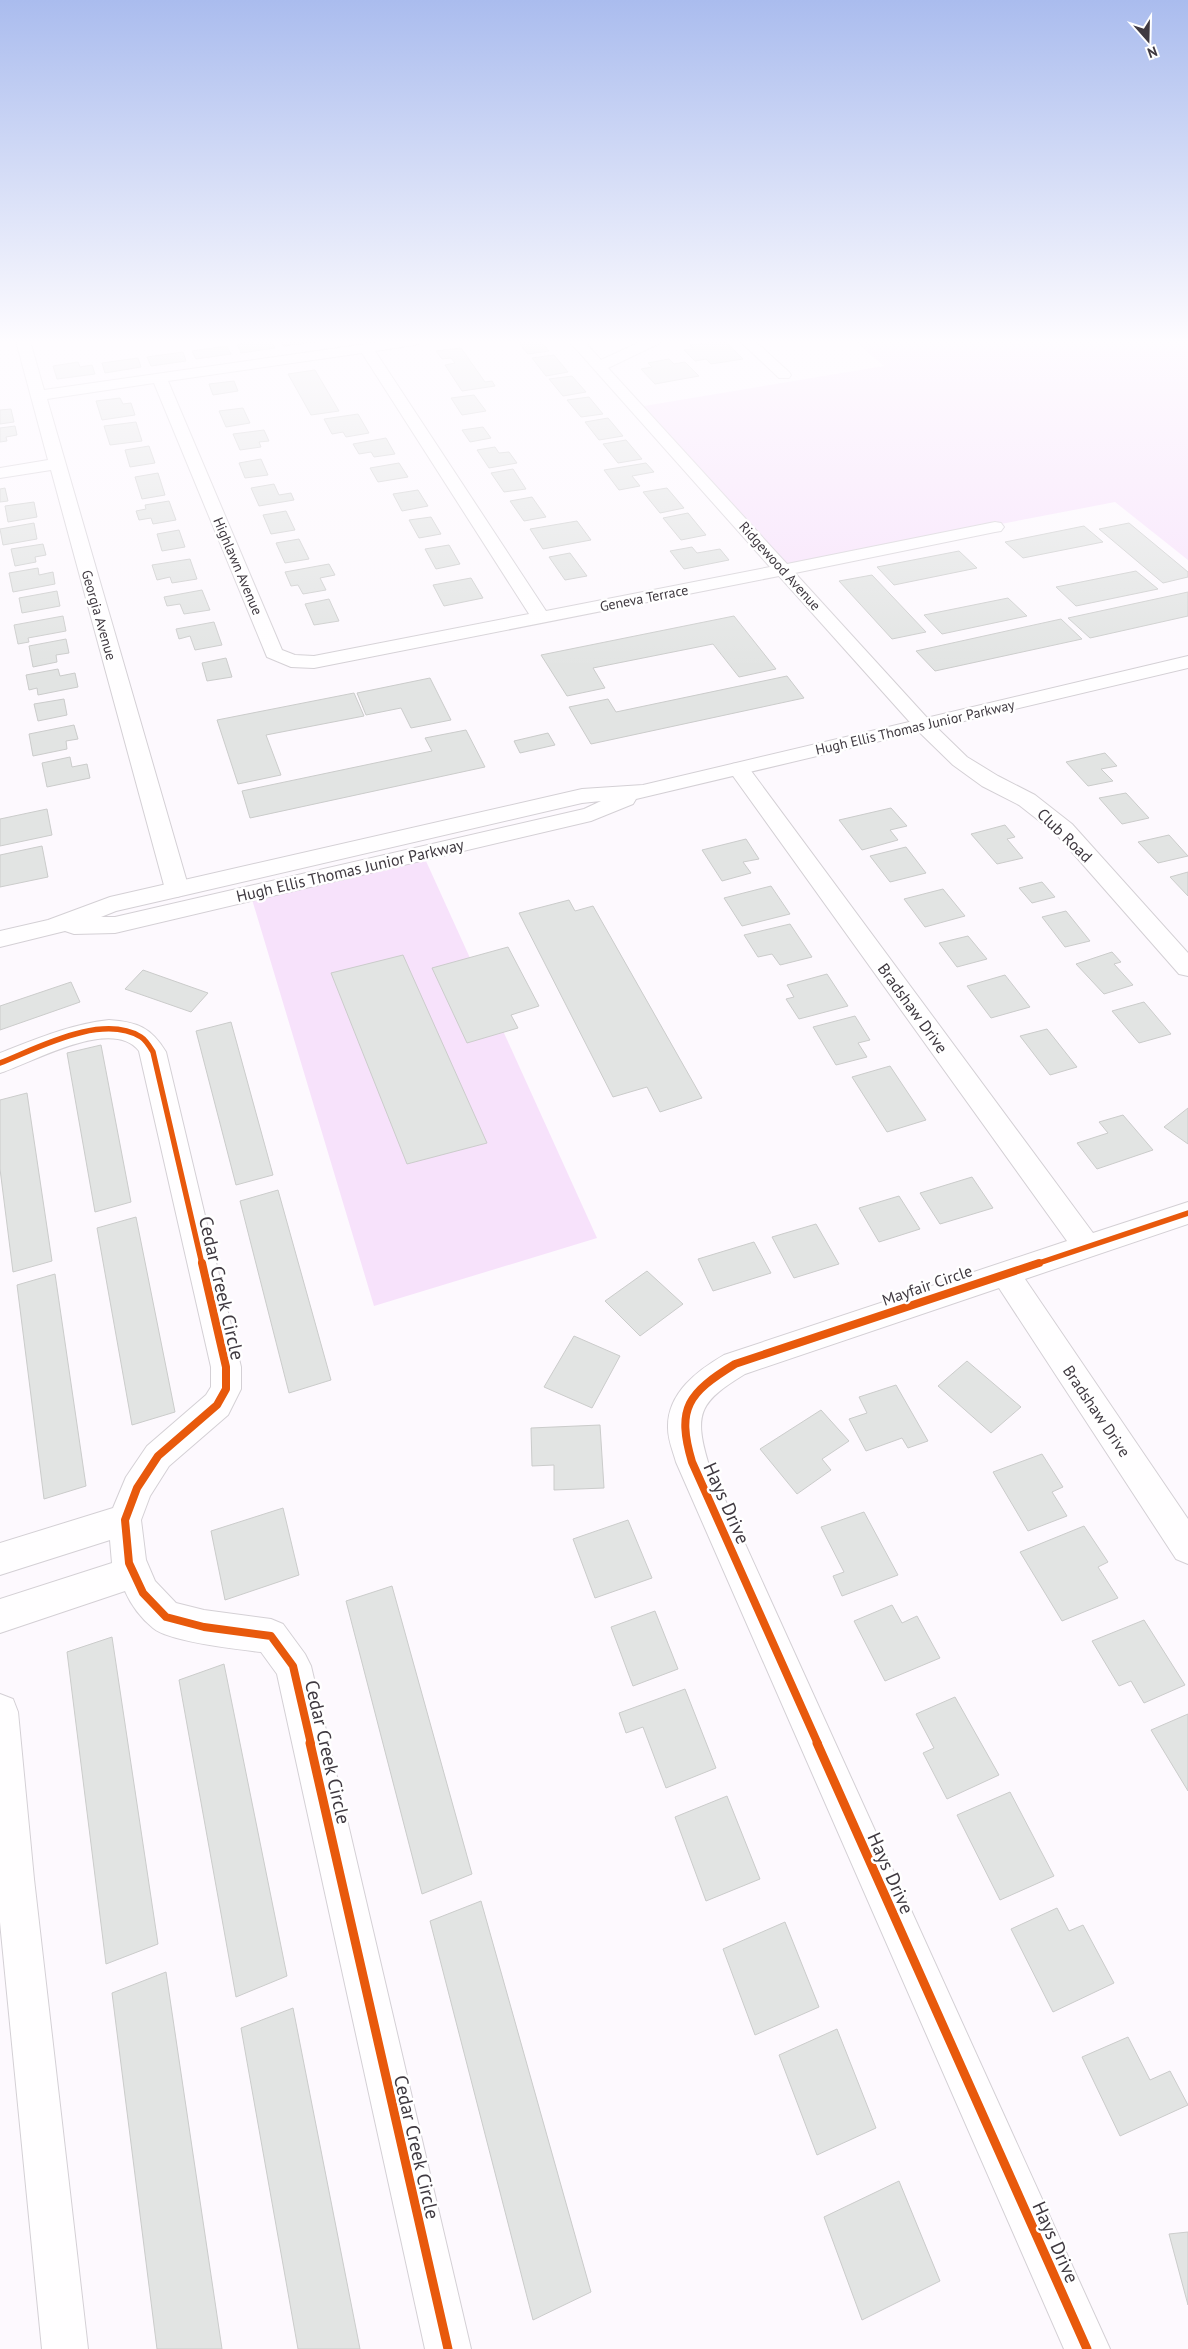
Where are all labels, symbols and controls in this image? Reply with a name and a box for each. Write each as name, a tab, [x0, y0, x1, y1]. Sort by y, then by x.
north arrow	[1123, 15, 1173, 65]
text: N	[1145, 42, 1160, 62]
street label: Highlawn Avenue	[209, 514, 267, 618]
street label: Ridgewood Avenue	[735, 518, 825, 614]
street label: Georgia Avenue	[78, 568, 120, 662]
street label: Geneva Terrace	[598, 581, 690, 615]
street label: Hugh Ellis Thomas Junior Parkway	[814, 695, 1017, 759]
street label: Club Road	[1033, 804, 1097, 866]
street label: Hugh Ellis Thomas Junior Parkway	[234, 834, 466, 906]
street label: Bradshaw Drive	[874, 959, 952, 1057]
street label: Cedar Creek Circle	[194, 1214, 250, 1362]
street label: Mayfair Circle	[879, 1260, 975, 1310]
street label: Bradshaw Drive	[1059, 1361, 1135, 1461]
street label: Hays Drive	[698, 1459, 756, 1547]
street label: Cedar Creek Circle	[300, 1678, 356, 1826]
street label: Hays Drive	[862, 1829, 920, 1917]
street label: Cedar Creek Circle	[389, 2073, 445, 2221]
street label: Hays Drive	[1027, 2198, 1085, 2286]

